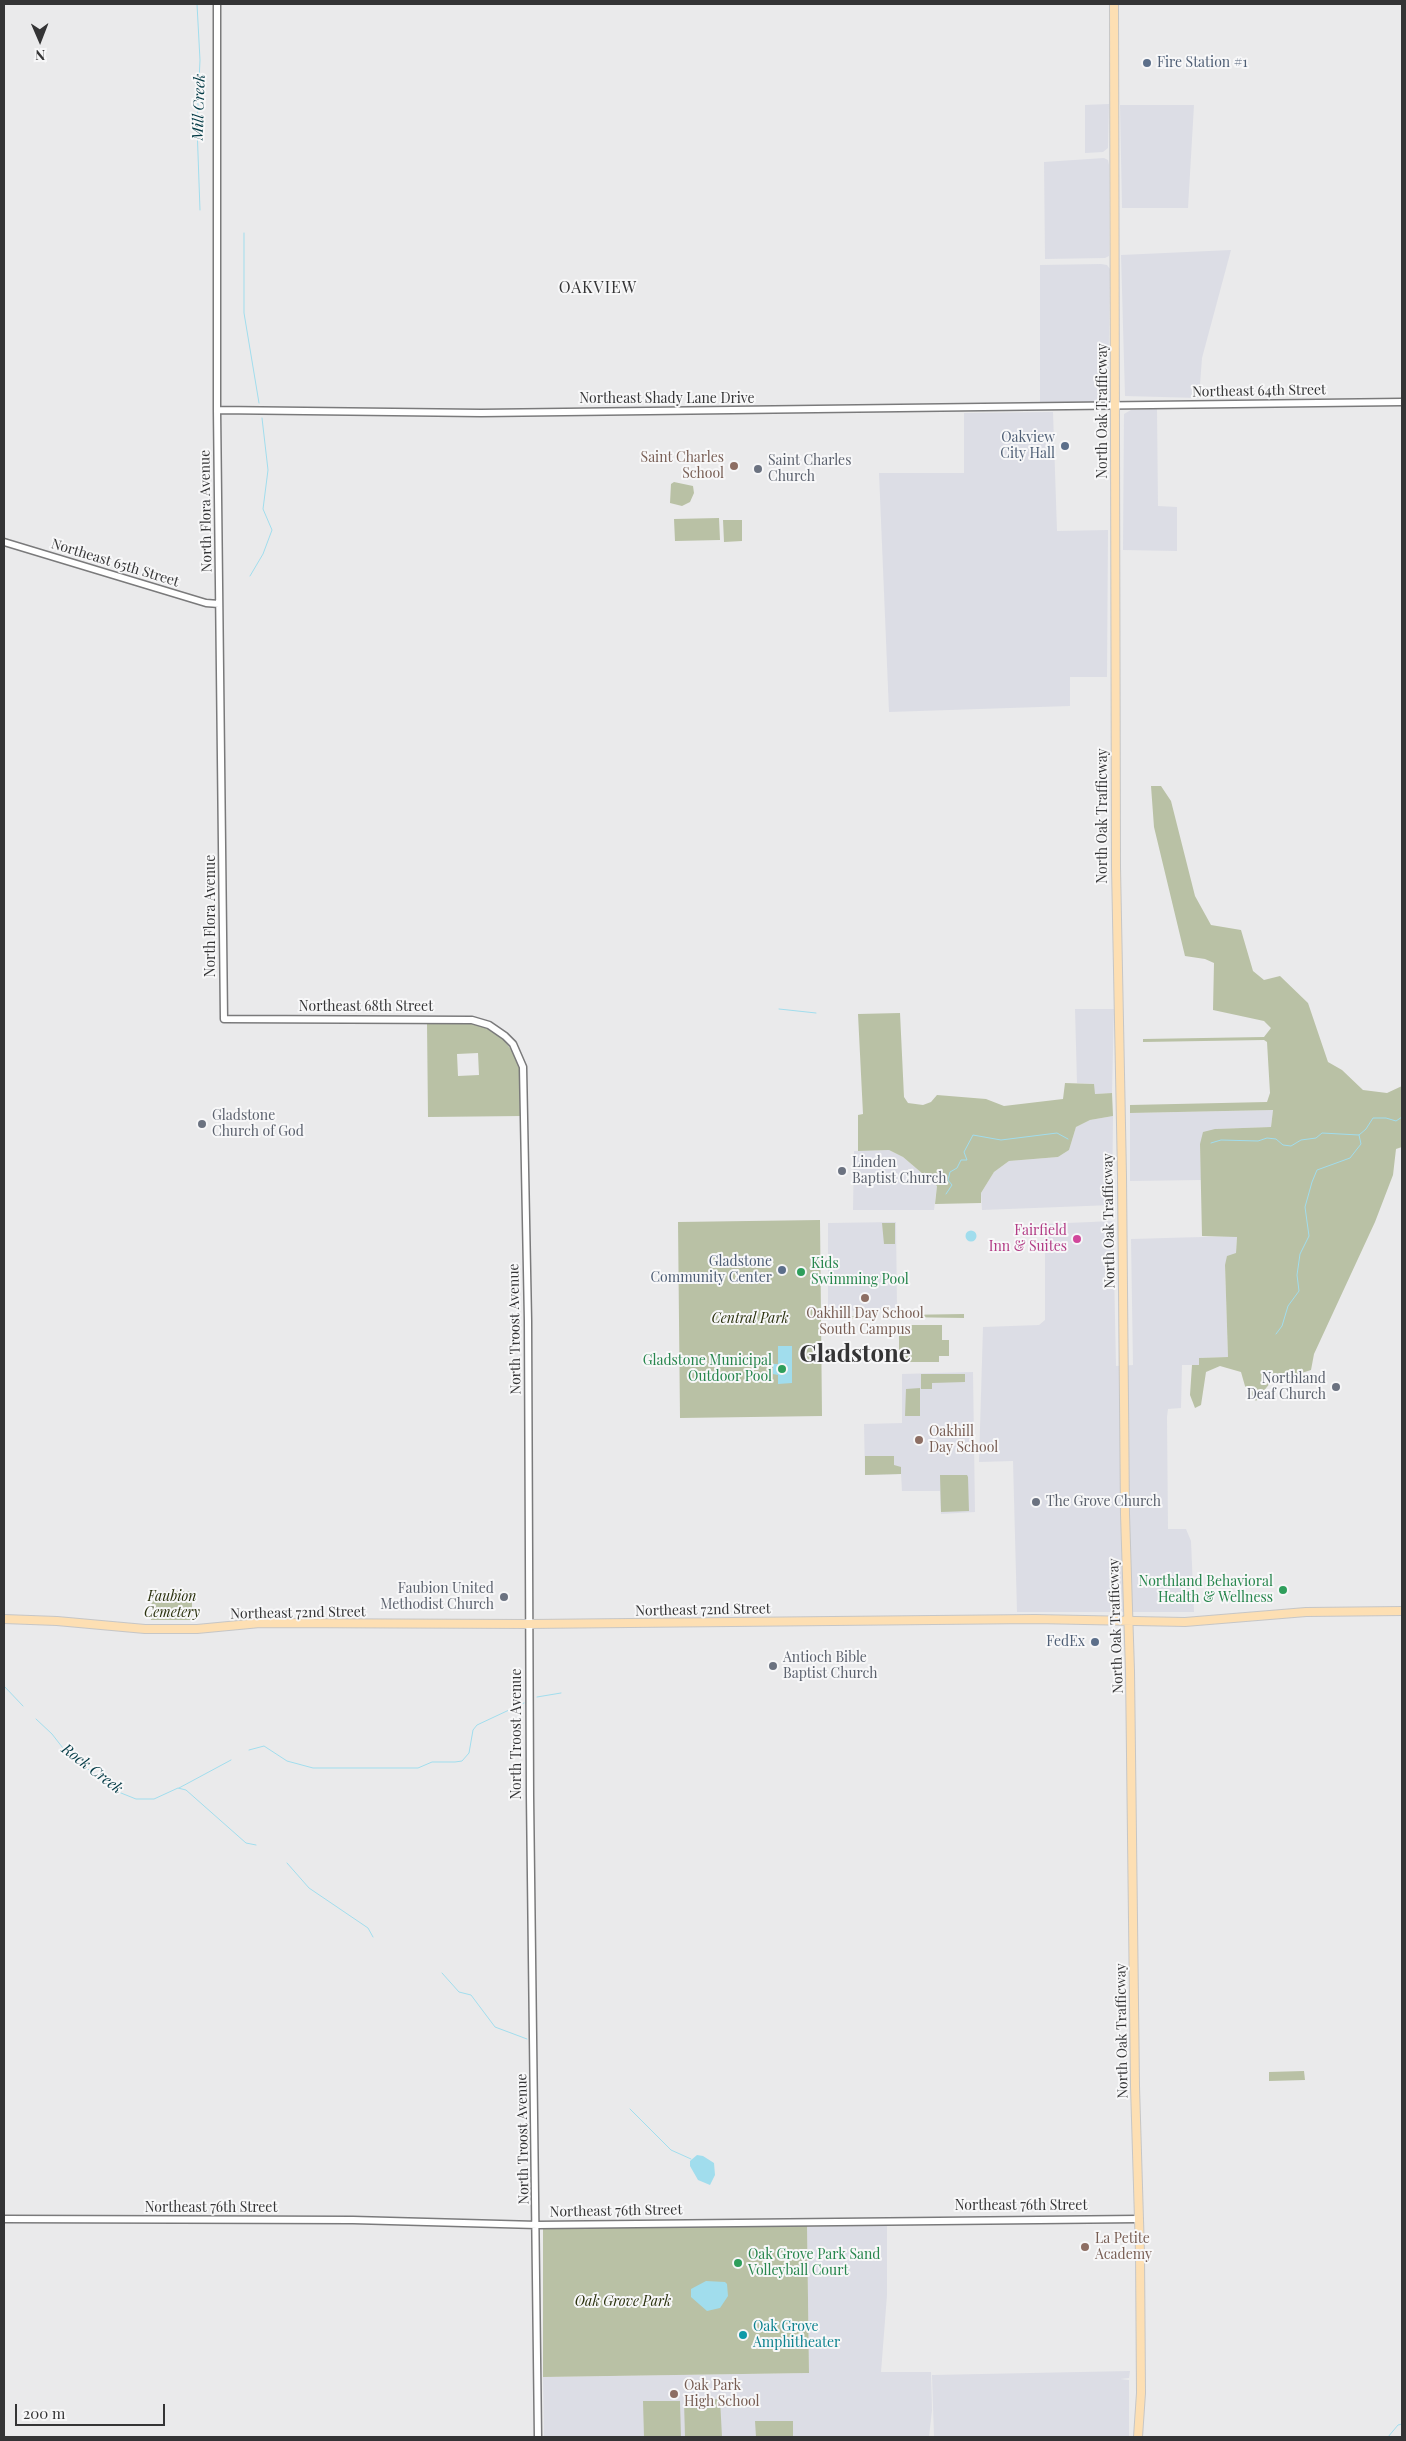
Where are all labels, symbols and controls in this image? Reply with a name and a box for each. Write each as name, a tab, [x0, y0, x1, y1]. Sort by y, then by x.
north arrow	[15, 15, 65, 65]
text: N	[35, 46, 45, 65]
place label: Fire Station #1	[1157, 55, 1248, 71]
marker: Fire Station #1	[1141, 57, 1153, 69]
water label: Mill Creek	[189, 73, 209, 141]
district label: OAKVIEW	[558, 278, 638, 298]
street label: North Oak Trafficway	[1095, 343, 1111, 479]
street label: Northeast 64th Street	[1192, 381, 1326, 401]
street label: Northeast Shady Lane Drive	[579, 391, 755, 407]
place label: Oakview City Hall	[1000, 430, 1055, 462]
marker: Oakview City Hall	[1059, 440, 1071, 452]
street label: North Flora Avenue	[197, 450, 215, 572]
place label: Saint Charles School	[641, 450, 724, 482]
place label: Saint Charles Church	[768, 453, 851, 486]
marker: Saint Charles School	[728, 460, 740, 472]
marker: Saint Charles Church	[752, 463, 764, 475]
street label: Northeast 65th Street	[49, 536, 181, 590]
street label: North Oak Trafficway	[1095, 748, 1111, 884]
street label: North Flora Avenue	[203, 855, 219, 977]
street label: Northeast 68th Street	[299, 999, 433, 1015]
place label: Gladstone Church of God	[212, 1108, 304, 1140]
marker: Gladstone Church of God	[196, 1118, 208, 1130]
street label: North Oak Trafficway	[1099, 1153, 1119, 1289]
place label: Linden Baptist Church	[852, 1155, 947, 1188]
marker: Linden Baptist Church	[836, 1165, 848, 1177]
place label: Fairfield Inn & Suites	[989, 1223, 1067, 1256]
marker: Fairfield Inn & Suites	[1071, 1233, 1083, 1245]
place label: Gladstone Community Center	[650, 1254, 772, 1286]
place label: Kids Swimming Pool	[811, 1256, 909, 1288]
street label: North Troost Avenue	[505, 1263, 525, 1395]
marker: Gladstone Community Center	[776, 1264, 788, 1276]
marker: Kids Swimming Pool	[795, 1266, 807, 1278]
marker: Oakhill Day School South Campus	[859, 1292, 871, 1304]
place label: Oakhill Day School South Campus	[806, 1306, 924, 1338]
park label: Central Park	[711, 1311, 789, 1327]
district label: Gladstone	[799, 1341, 911, 1369]
place label: Gladstone Municipal Outdoor Pool	[643, 1353, 772, 1385]
marker: Gladstone Municipal Outdoor Pool	[776, 1363, 788, 1375]
place label: Northland Deaf Church	[1247, 1371, 1326, 1404]
marker: Northland Deaf Church	[1330, 1381, 1342, 1393]
place label: Oakhill Day School	[929, 1424, 998, 1456]
marker: Oakhill Day School	[913, 1434, 925, 1446]
place label: The Grove Church	[1046, 1494, 1161, 1510]
marker: The Grove Church	[1030, 1496, 1042, 1508]
street label: North Oak Trafficway	[1105, 1558, 1127, 1694]
place label: Northland Behavioral Health & Wellness	[1139, 1574, 1273, 1606]
place label: Faubion United Methodist Church	[380, 1581, 494, 1614]
marker: Northland Behavioral Health & Wellness	[1277, 1584, 1289, 1596]
park label: Faubion Cemetery	[144, 1589, 200, 1621]
marker: Faubion United Methodist Church	[498, 1591, 510, 1603]
street label: Northeast 72nd Street	[635, 1600, 771, 1620]
street label: Northeast 72nd Street	[230, 1603, 366, 1623]
place label: FedEx	[1046, 1634, 1085, 1650]
marker: FedEx	[1089, 1636, 1101, 1648]
place label: Antioch Bible Baptist Church	[783, 1650, 878, 1682]
marker: Antioch Bible Baptist Church	[767, 1660, 779, 1672]
street label: North Troost Avenue	[509, 1668, 525, 1800]
water label: Rock Creek	[58, 1740, 126, 1798]
street label: North Oak Trafficway	[1112, 1963, 1132, 2099]
street label: North Troost Avenue	[513, 2073, 533, 2205]
street label: Northeast 76th Street	[955, 2198, 1087, 2214]
street label: Northeast 76th Street	[145, 2200, 277, 2216]
street label: Northeast 76th Street	[550, 2201, 682, 2221]
place label: La Petite Academy	[1095, 2231, 1152, 2264]
marker: La Petite Academy	[1079, 2241, 1091, 2253]
place label: Oak Grove Park Sand Volleyball Court	[748, 2247, 880, 2280]
marker: Oak Grove Park Sand Volleyball Court	[732, 2257, 744, 2269]
park label: Oak Grove Park	[575, 2294, 671, 2310]
place label: Oak Grove Amphitheater	[753, 2319, 840, 2352]
marker: Oak Grove Amphitheater	[737, 2329, 749, 2341]
place label: Oak Park High School	[684, 2378, 760, 2410]
marker: Oak Park High School	[668, 2388, 680, 2400]
scale bar	[18, 2394, 168, 2426]
text: 200 m	[23, 2403, 65, 2423]

